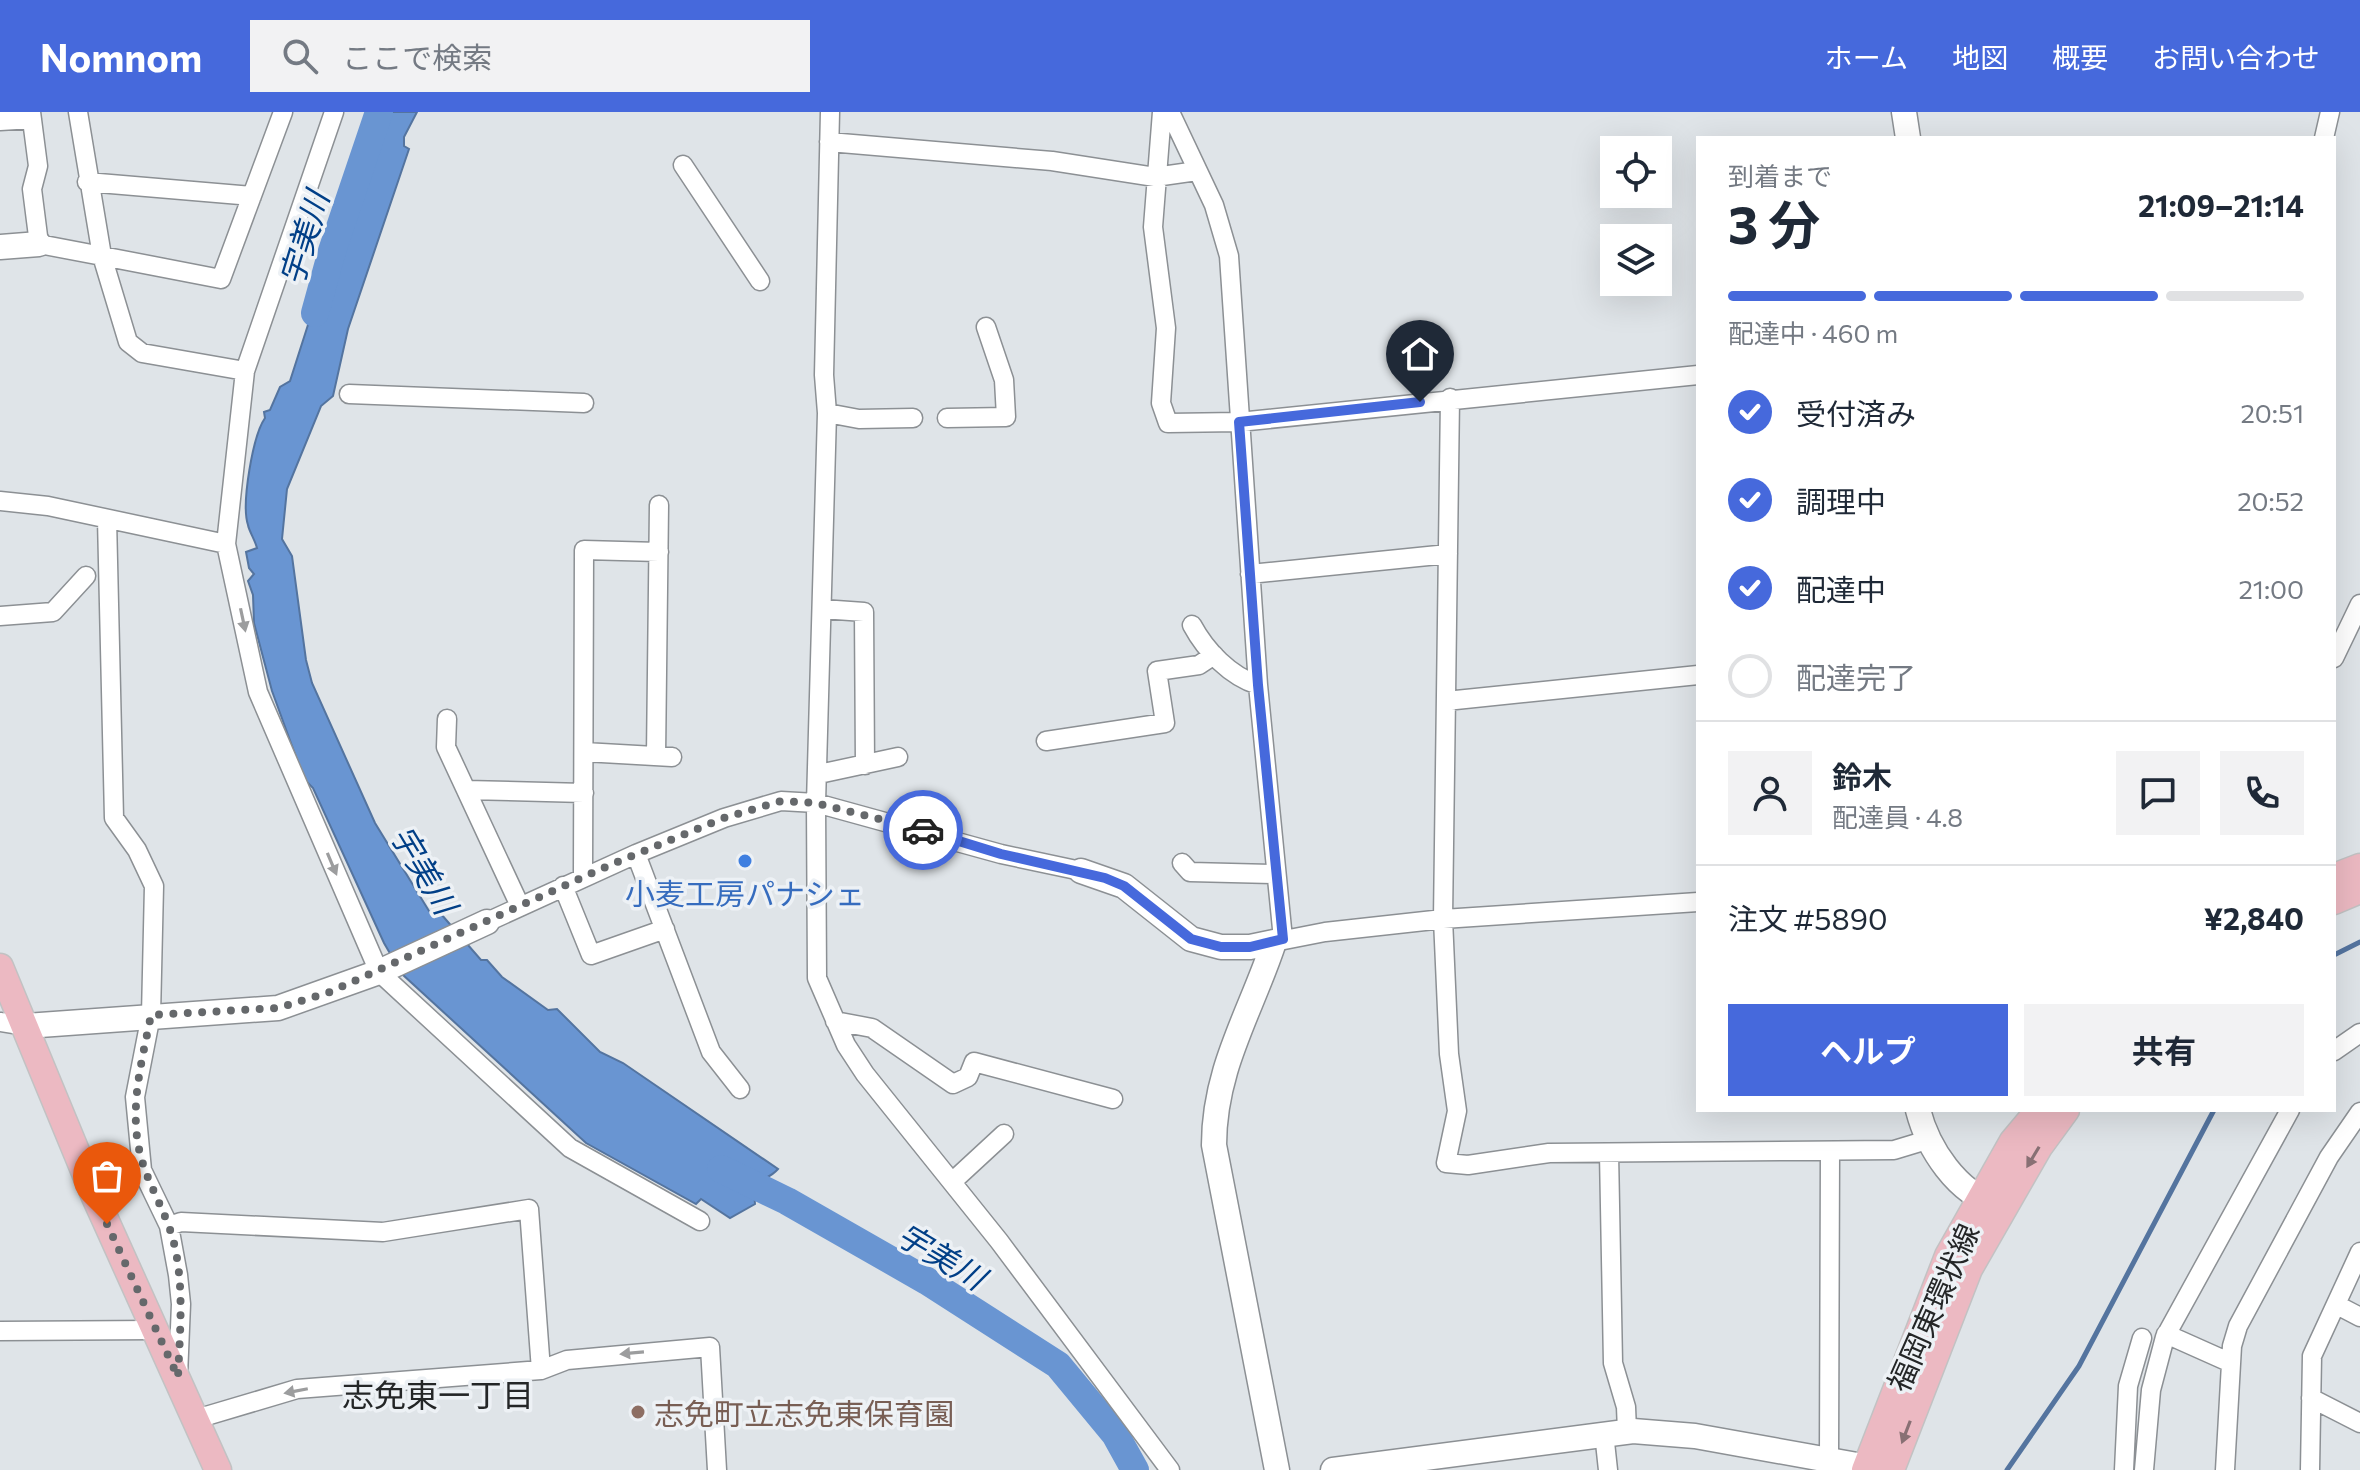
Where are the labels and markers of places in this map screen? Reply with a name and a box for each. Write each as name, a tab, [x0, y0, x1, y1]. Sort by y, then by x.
pin	[1386, 320, 1454, 402]
marker: 小麦工房パナシェ	[736, 852, 754, 870]
place label: 小麦工房パナシェ	[625, 874, 865, 911]
pin	[73, 1142, 141, 1224]
place label: 志免町立志免東保育園	[654, 1394, 954, 1431]
marker: 志免町立志免東保育園	[629, 1403, 647, 1421]

